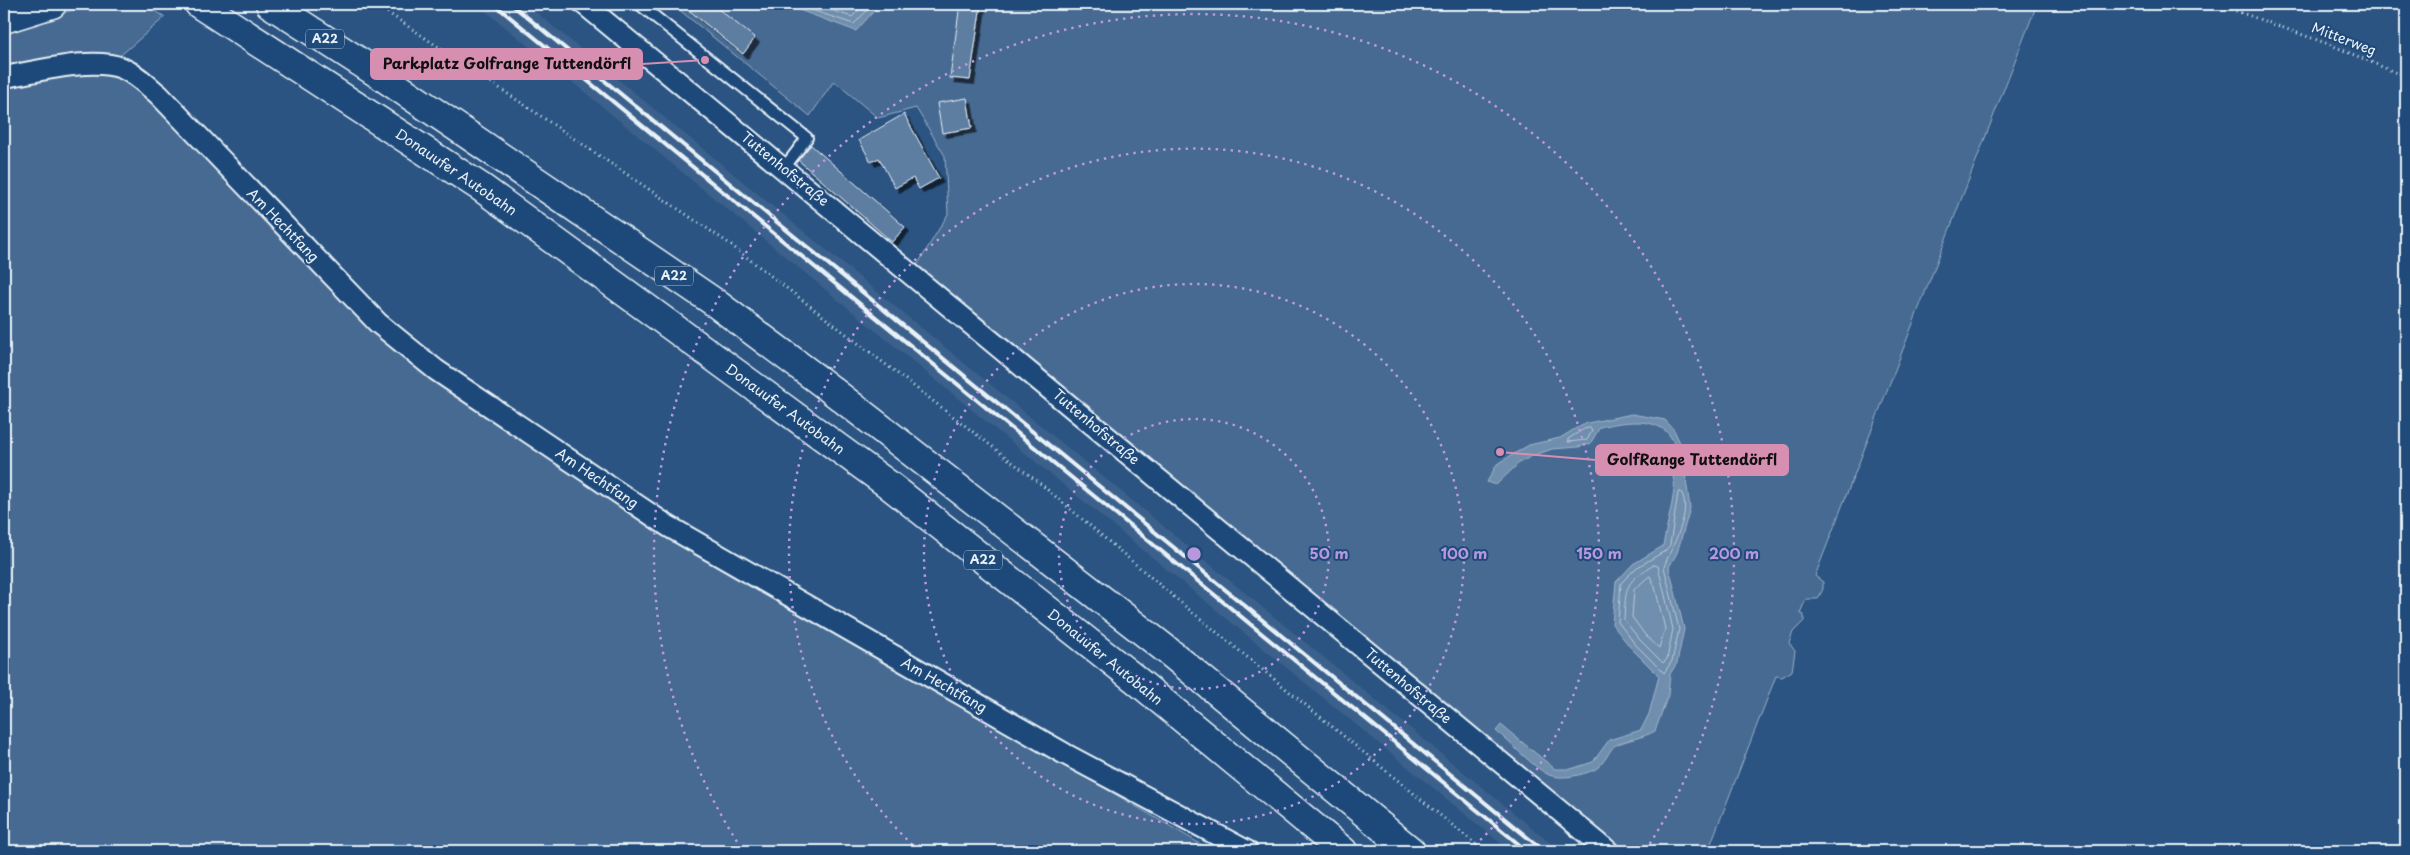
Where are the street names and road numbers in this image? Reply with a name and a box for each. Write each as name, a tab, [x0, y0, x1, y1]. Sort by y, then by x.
street label: Mitterweg	[2309, 17, 2380, 60]
road number: A22	[306, 30, 344, 48]
street label: Donauufer Autobahn	[391, 123, 521, 220]
street label: Tuttenhofstraße	[737, 126, 834, 211]
street label: Am Hechtfang	[243, 183, 324, 266]
road number: A22	[655, 266, 693, 286]
street label: Donauufer Autobahn	[721, 358, 849, 459]
street label: Tuttenhofstraße	[1048, 384, 1144, 469]
street label: Am Hechtfang	[552, 442, 643, 513]
road number: A22	[964, 550, 1002, 570]
street label: Donauufer Autobahn	[1043, 603, 1168, 710]
street label: Tuttenhofstraße	[1360, 643, 1456, 728]
street label: Am Hechtfang	[897, 652, 991, 718]

